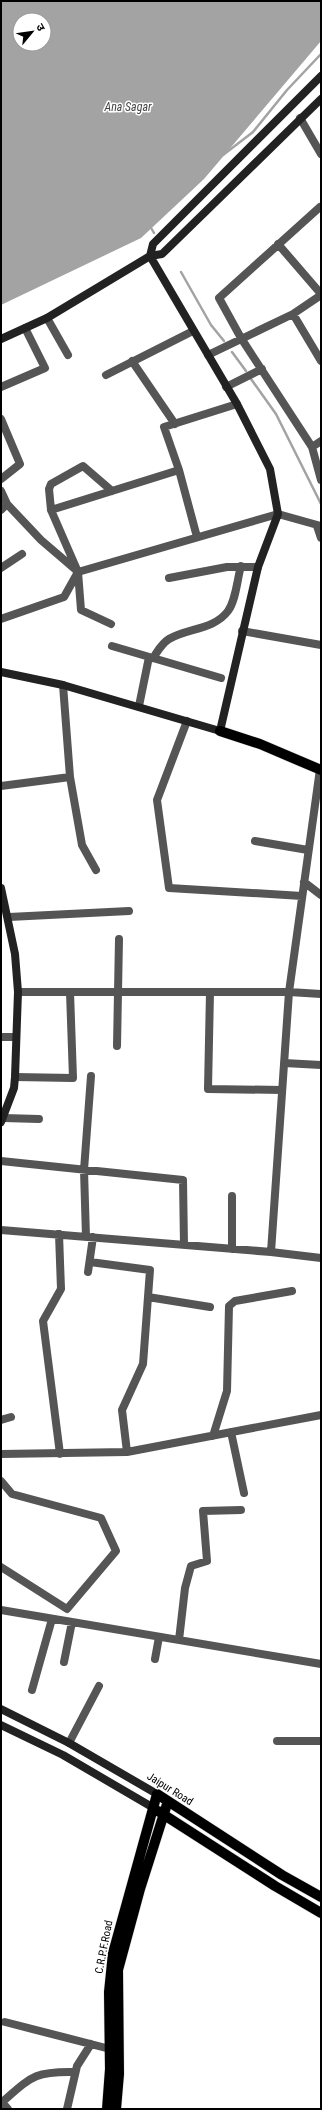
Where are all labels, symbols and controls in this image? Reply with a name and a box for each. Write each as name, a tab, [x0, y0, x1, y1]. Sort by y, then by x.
north arrow	[12, 12, 52, 52]
text: उ	[33, 21, 48, 34]
water label: Ana Sagar	[103, 100, 152, 114]
street label: Jaipur Road	[145, 1770, 195, 1808]
street label: C.R.P.F.Road	[92, 1919, 116, 1975]

